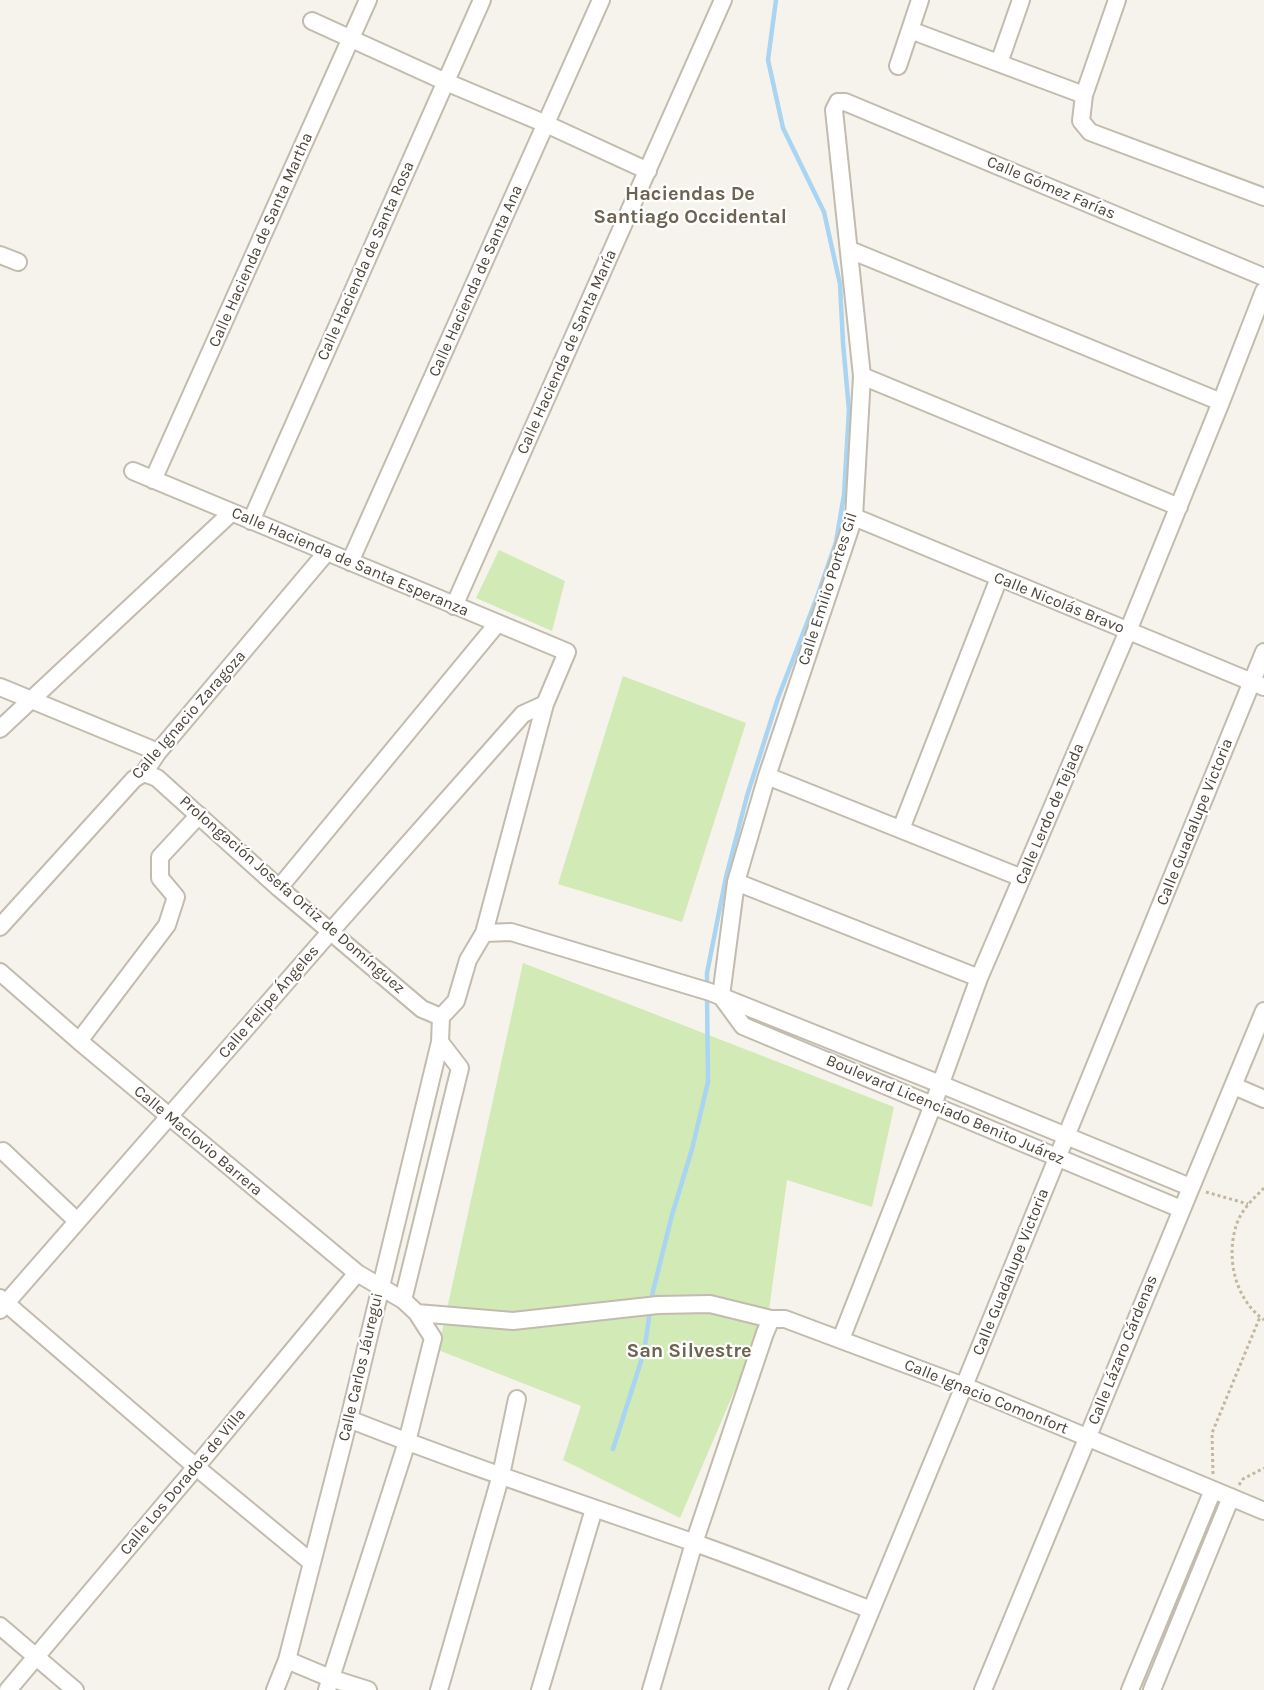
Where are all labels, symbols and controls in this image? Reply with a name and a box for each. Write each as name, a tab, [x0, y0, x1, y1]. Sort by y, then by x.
street label: Calle Hacienda de Santa Martha	[205, 130, 317, 350]
street label: Calle Gómez Farías	[984, 152, 1118, 224]
street label: Calle Hacienda de Santa Rosa	[313, 158, 419, 364]
street label: Calle Hacienda de Santa Ana	[425, 182, 527, 380]
district label: Haciendas De Santiago Occidental	[593, 182, 787, 229]
street label: Calle Hacienda de Santa María	[513, 247, 621, 457]
street label: Calle Hacienda de Santa Esperanza	[228, 503, 472, 621]
street label: Calle Emilio Portes Gil	[794, 510, 862, 668]
street label: Calle Nicolás Bravo	[991, 568, 1127, 638]
street label: Calle Ignacio Zaragoza	[128, 647, 250, 783]
street label: Calle Guadalupe Victoria	[1153, 736, 1237, 908]
street label: Calle Lerdo de Tejada	[1012, 740, 1088, 888]
street label: Prolongación Josefa Ortiz de Domínguez	[175, 792, 409, 998]
street label: Calle Felipe Ángeles	[215, 942, 323, 1062]
street label: Boulevard Licenciado Benito Juárez	[823, 1051, 1067, 1169]
street label: Calle Maclovio Barrera	[130, 1082, 266, 1200]
street label: Calle Guadalupe Victoria	[969, 1186, 1053, 1358]
street label: Calle Lázaro Cárdenas	[1084, 1272, 1162, 1428]
street label: Calle Carlos Jáuregui	[335, 1291, 387, 1443]
district label: San Silvestre	[626, 1339, 752, 1363]
street label: Calle Ignacio Comonfort	[901, 1355, 1071, 1439]
street label: Calle Los Dorados de Villa	[116, 1405, 250, 1559]

